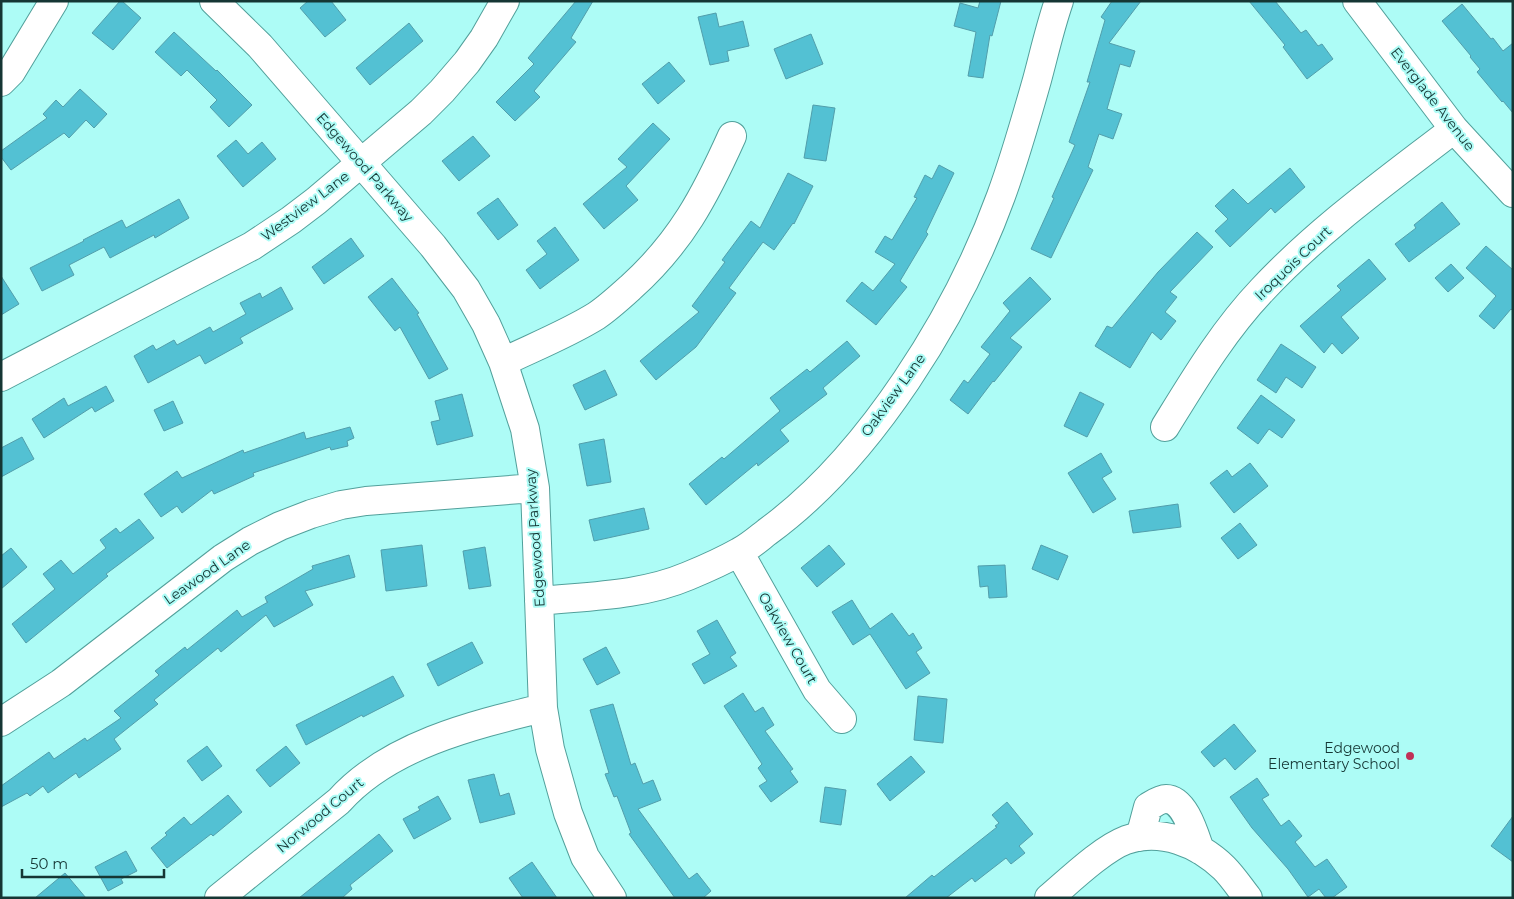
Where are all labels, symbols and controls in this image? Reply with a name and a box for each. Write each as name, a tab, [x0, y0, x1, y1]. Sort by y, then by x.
street label: Everglade Avenue	[1387, 44, 1479, 154]
street label: Edgewood Parkway	[313, 109, 418, 226]
street label: Westview Lane	[257, 167, 353, 245]
street label: Iroquois Court	[1251, 222, 1335, 304]
street label: Oakview Lane	[857, 350, 929, 440]
street label: Edgewood Parkway	[521, 468, 549, 608]
street label: Leawood Lane	[160, 535, 254, 609]
street label: Oakview Court	[754, 589, 822, 687]
place label: Edgewood Elementary School	[1268, 739, 1400, 773]
marker: Edgewood Elementary School	[1404, 750, 1416, 762]
street label: Norwood Court	[273, 773, 367, 857]
scale bar	[22, 846, 165, 878]
text: 50 m	[30, 854, 68, 873]

